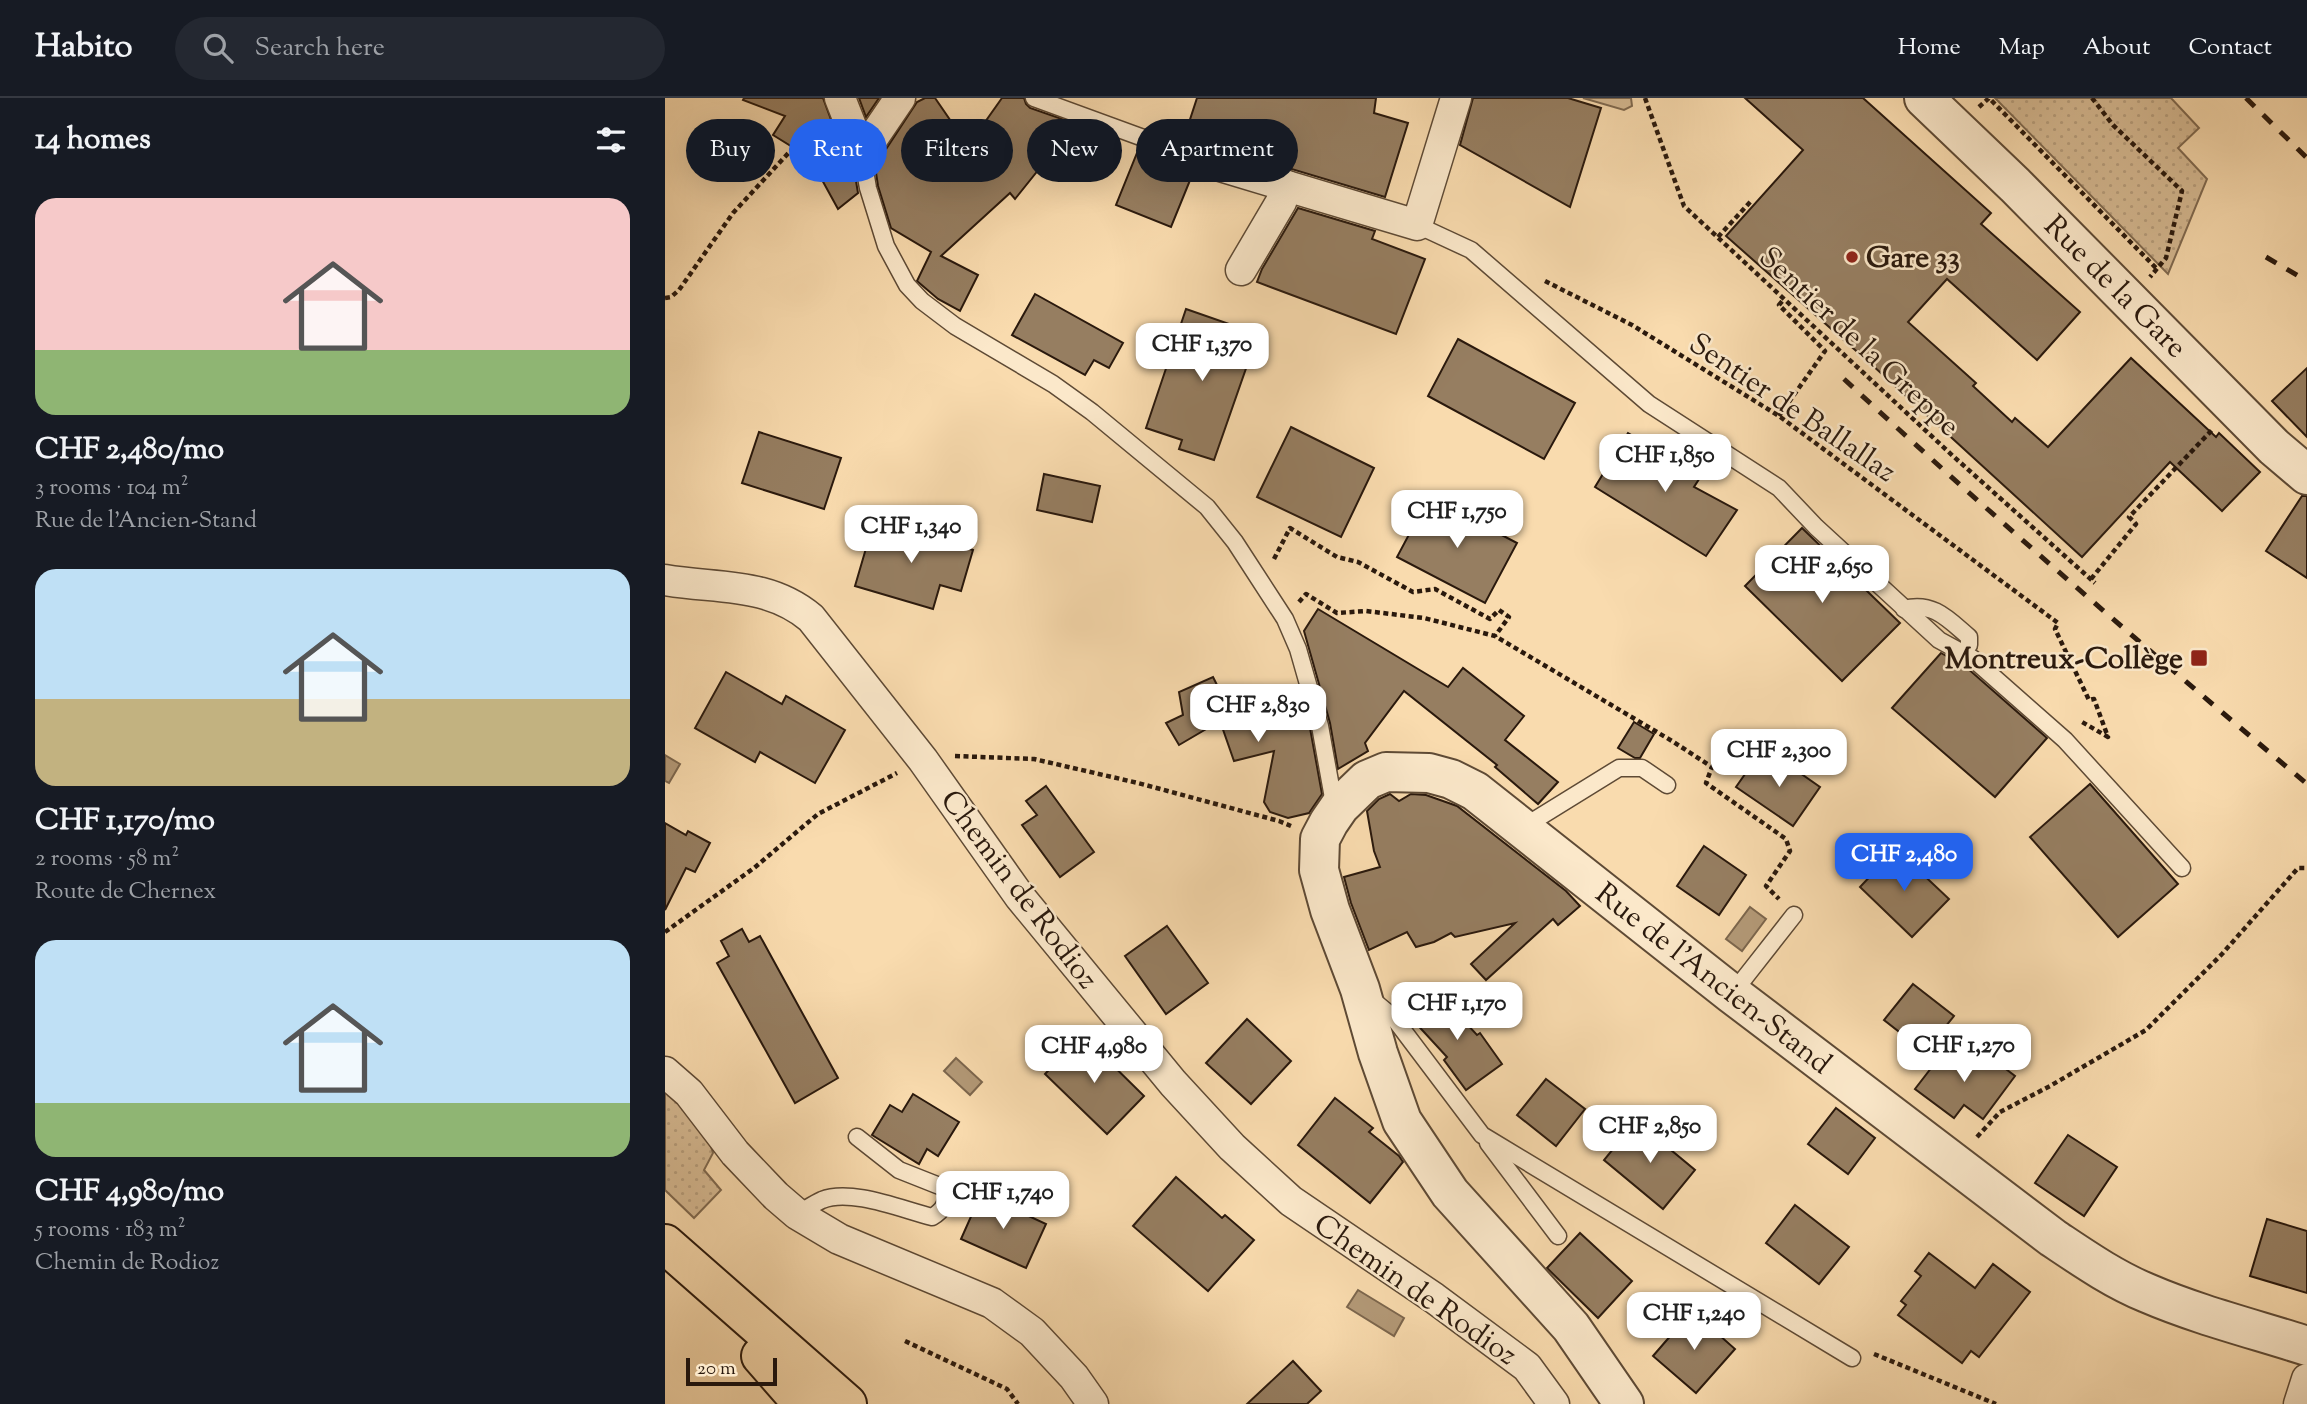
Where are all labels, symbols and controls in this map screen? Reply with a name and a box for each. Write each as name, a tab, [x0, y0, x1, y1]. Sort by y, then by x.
search box	[175, 17, 665, 80]
text: Habito	[35, 24, 133, 72]
icon: search	[199, 29, 237, 67]
text: Search here	[255, 30, 385, 67]
text: Home	[1898, 31, 1961, 65]
text: Map	[1999, 31, 2045, 65]
text: About	[2083, 31, 2150, 65]
text: Contact	[2188, 31, 2272, 65]
text: 14 homes	[35, 119, 151, 162]
chip: Buy	[686, 119, 775, 182]
chip: Rent	[789, 119, 887, 182]
chip: Filters	[901, 119, 1013, 182]
chip: New	[1027, 119, 1122, 182]
chip: Apartment	[1136, 119, 1298, 182]
icon: filters	[592, 121, 630, 159]
street label: Rue de la Gare	[2033, 206, 2196, 369]
street label: Sentier de la Greppe	[1748, 238, 1969, 448]
place label: Gare 33	[1866, 238, 1960, 281]
icon: home	[270, 243, 396, 369]
marker: Gare 33	[1844, 249, 1860, 265]
pin: CHF 1,370	[1122, 324, 1282, 383]
street label: Sentier de Ballallaz	[1679, 324, 1904, 494]
text: CHF 1,370	[1152, 329, 1252, 362]
text: CHF 2,480/mo	[35, 429, 224, 472]
pin: CHF 1,850	[1585, 434, 1745, 494]
text: CHF 1,850	[1615, 440, 1715, 473]
text: 3 rooms · 104 m²	[35, 472, 189, 505]
pin: CHF 1,750	[1377, 490, 1537, 550]
text: CHF 1,750	[1407, 496, 1507, 529]
text: Rue de l'Ancien-Stand	[35, 505, 257, 538]
pin: CHF 1,340	[831, 505, 991, 565]
text: CHF 1,340	[861, 511, 961, 544]
pin: CHF 2,650	[1742, 546, 1902, 605]
text: CHF 2,650	[1771, 551, 1873, 584]
icon: home	[270, 614, 396, 740]
place label: Montreux-Collège	[1944, 639, 2183, 682]
marker: Montreux-Collège	[2189, 648, 2209, 668]
pin: CHF 2,830	[1178, 684, 1338, 744]
text: CHF 2,830	[1206, 690, 1310, 723]
pin: CHF 2,300	[1699, 730, 1859, 789]
text: CHF 2,300	[1727, 735, 1831, 768]
street label: Chemin de Rodioz	[929, 782, 1107, 999]
text: CHF 1,170/mo	[35, 800, 215, 843]
pin: CHF 2,480	[1824, 834, 1984, 893]
text: CHF 2,480	[1851, 839, 1957, 872]
text: 2 rooms · 58 m²	[35, 843, 179, 876]
street label: Rue de l'Ancien-Stand	[1585, 874, 1840, 1086]
text: Route de Chernex	[35, 876, 216, 909]
pin: CHF 1,170	[1377, 982, 1537, 1042]
icon: home	[270, 985, 396, 1111]
text: CHF 1,170	[1407, 988, 1507, 1021]
pin: CHF 1,270	[1884, 1024, 2044, 1084]
pin: CHF 4,980	[1014, 1026, 1174, 1085]
text: CHF 1,270	[1913, 1030, 2015, 1063]
text: CHF 4,980	[1041, 1031, 1147, 1064]
pin: CHF 2,850	[1570, 1105, 1730, 1165]
text: CHF 2,850	[1599, 1111, 1701, 1144]
text: CHF 4,980/mo	[35, 1171, 224, 1214]
pin: CHF 1,740	[923, 1172, 1083, 1231]
text: CHF 1,740	[952, 1177, 1054, 1210]
street label: Chemin de Rodioz	[1304, 1205, 1525, 1378]
text: 5 rooms · 183 m²	[35, 1214, 186, 1247]
text: Chemin de Rodioz	[35, 1247, 219, 1280]
pin: CHF 1,240	[1614, 1292, 1774, 1352]
text: CHF 1,240	[1643, 1298, 1745, 1331]
scale bar	[686, 1355, 777, 1387]
text: 20 m	[697, 1356, 736, 1383]

